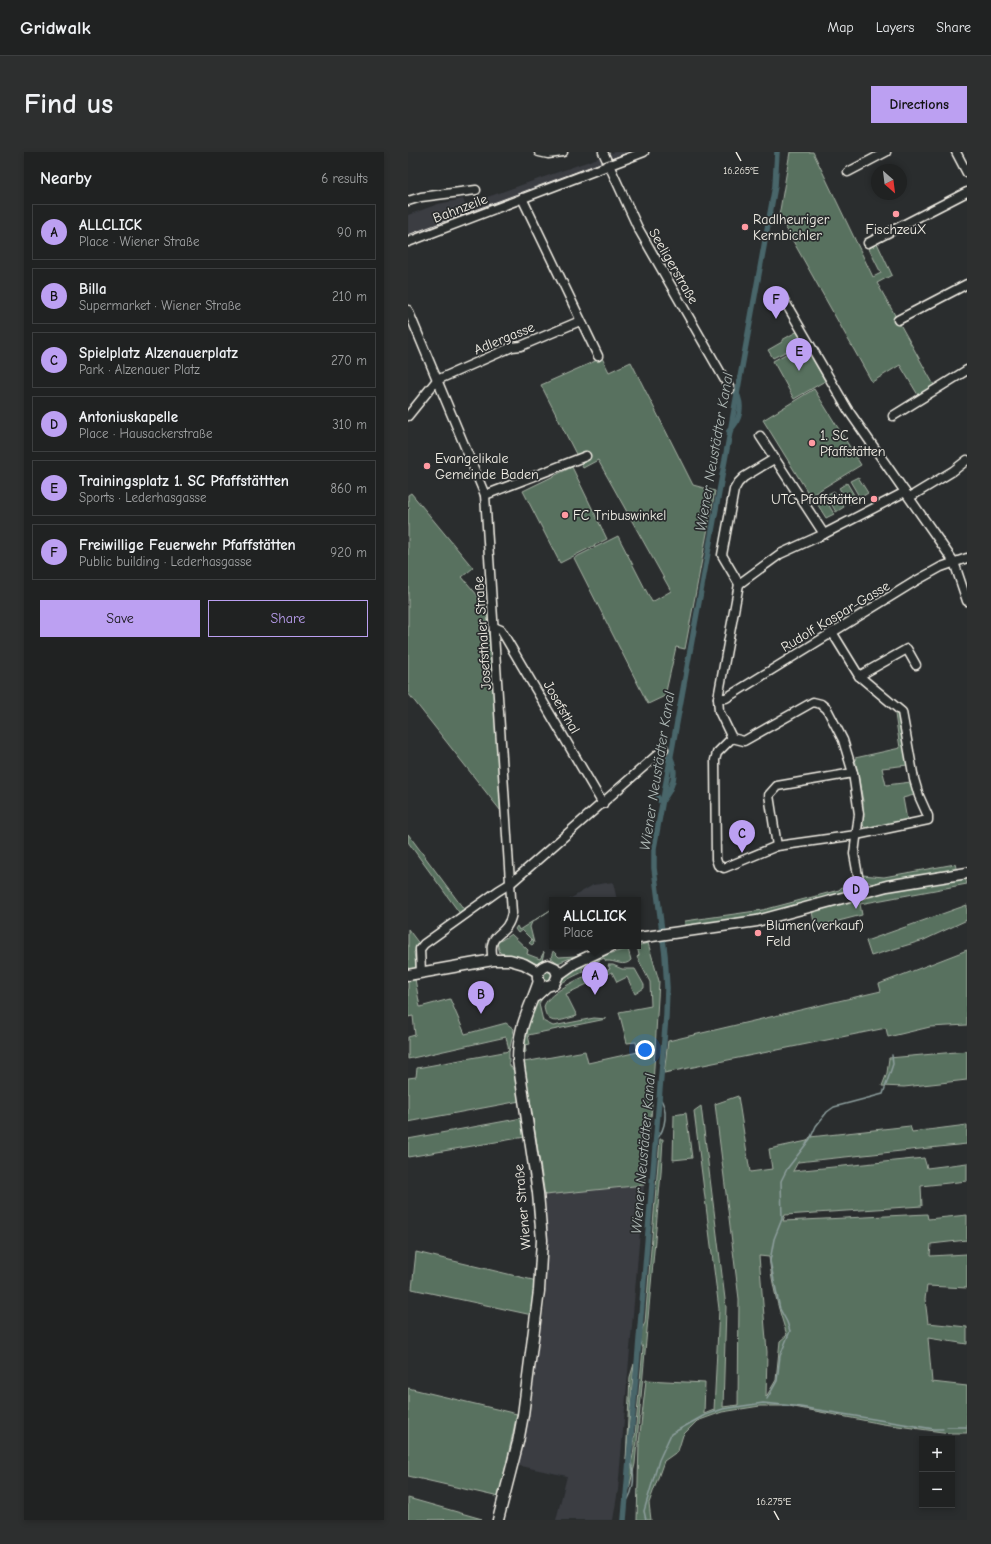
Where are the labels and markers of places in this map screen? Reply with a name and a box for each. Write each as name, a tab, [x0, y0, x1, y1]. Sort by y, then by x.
marker: FischzeuX	[891, 209, 901, 219]
place label: Radlheuriger Kernbichler	[753, 211, 830, 244]
place label: FischzeuX	[866, 221, 926, 238]
marker: Radlheuriger Kernbichler	[740, 222, 750, 232]
pin: F	[763, 286, 789, 319]
pin: E	[786, 338, 812, 371]
place label: 1. SC Pfaffstätten	[820, 427, 886, 460]
marker: 1. SC Pfaffstätten	[807, 438, 817, 448]
place label: Evangelikale Gemeinde Baden	[435, 450, 539, 483]
marker: Evangelikale Gemeinde Baden	[422, 461, 432, 471]
place label: UTC Pfaffstätten	[771, 491, 866, 508]
marker: UTC Pfaffstätten	[869, 494, 879, 504]
place label: FC Tribuswinkel	[573, 507, 666, 524]
marker: FC Tribuswinkel	[560, 510, 570, 520]
pin: C	[729, 820, 755, 853]
pin: D	[843, 876, 869, 909]
place label: Blumen(verkauf) Feld	[766, 917, 864, 950]
marker: Blumen(verkauf) Feld	[753, 928, 763, 938]
pin: A	[582, 962, 608, 995]
pin: B	[468, 981, 494, 1014]

